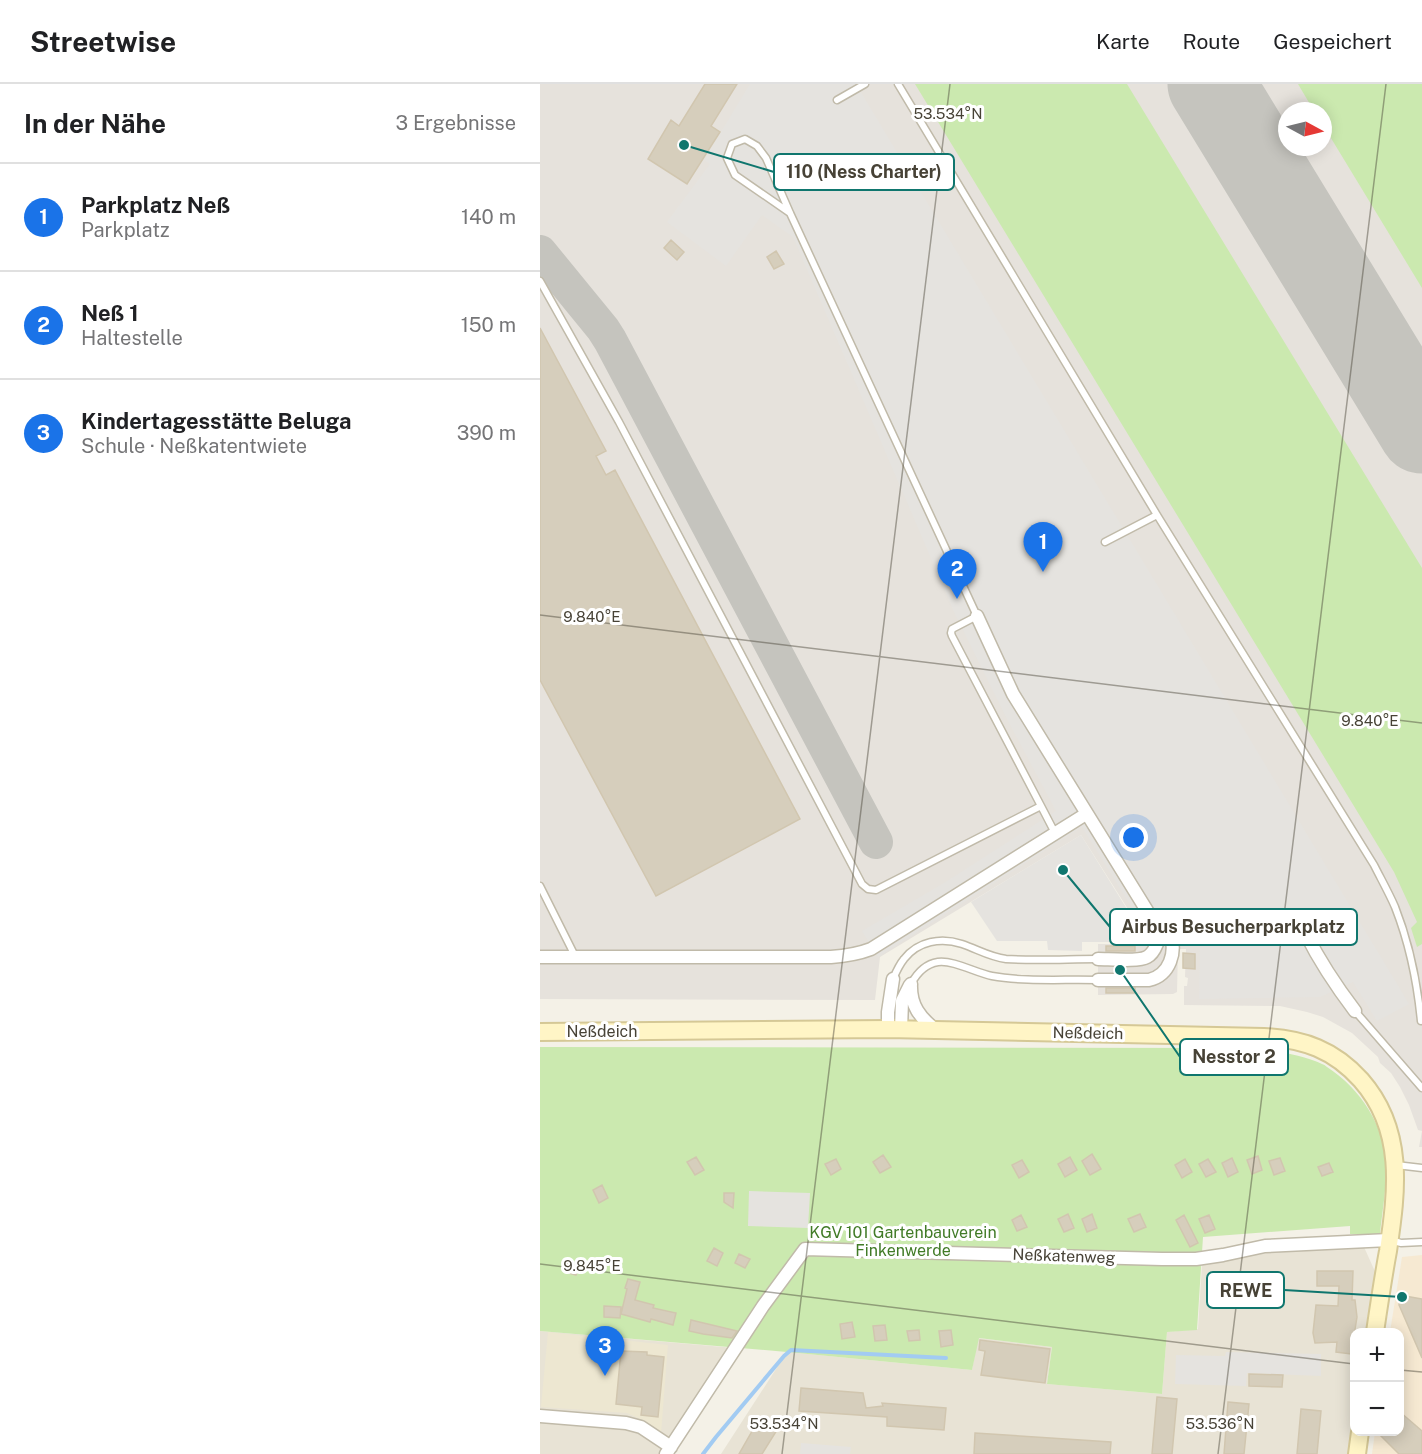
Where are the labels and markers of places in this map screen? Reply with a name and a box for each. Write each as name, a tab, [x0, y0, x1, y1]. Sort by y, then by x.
callout: 110 (Ness Charter)	[774, 154, 954, 190]
pin: 1	[1024, 522, 1062, 572]
pin: 2	[938, 550, 976, 599]
callout: Airbus Besucherparkplatz	[1110, 909, 1357, 945]
callout: Nesstor 2	[1180, 1039, 1288, 1075]
callout: REWE	[1207, 1272, 1284, 1308]
pin: 3	[586, 1326, 624, 1376]

